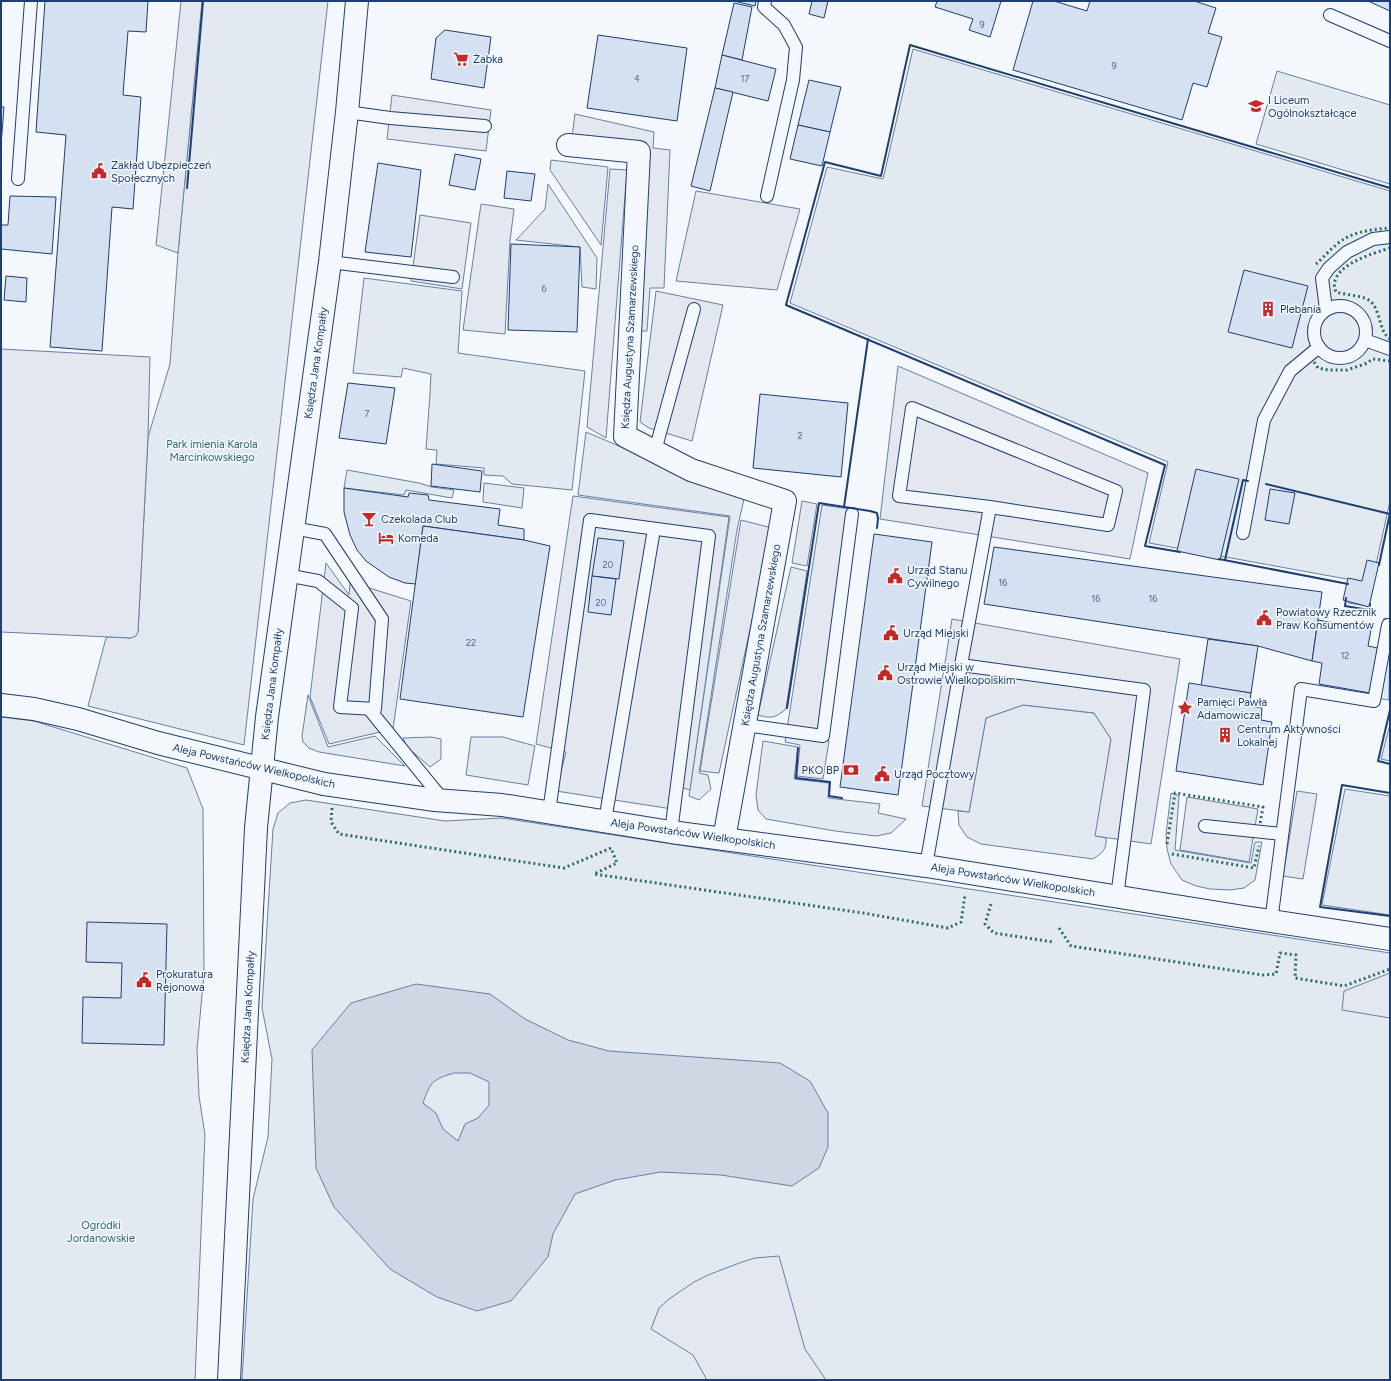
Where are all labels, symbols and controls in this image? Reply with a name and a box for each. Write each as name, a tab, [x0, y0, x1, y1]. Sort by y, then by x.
house number: 9	[979, 19, 985, 30]
supermarket icon: Żabka	[452, 50, 470, 68]
place label: Żabka	[473, 53, 503, 66]
house number: 9	[1111, 60, 1117, 71]
house number: 4	[634, 73, 640, 84]
house number: 17	[741, 73, 749, 84]
place label: I Liceum Ogólnokształcące	[1268, 94, 1357, 120]
school or university icon: I Liceum Ogólnokształcące	[1247, 97, 1265, 115]
place label: Zakład Ubezpieczeń Społecznych	[111, 159, 211, 185]
public building icon: Zakład Ubezpieczeń Społecznych	[90, 162, 108, 180]
street label: Księdza Augustyna Szamarzewskiego	[619, 245, 641, 429]
house number: 6	[541, 283, 547, 294]
building icon: Plebania	[1259, 300, 1277, 318]
place label: Plebania	[1280, 303, 1321, 316]
street label: Księdza Jana Kompałły	[302, 306, 330, 420]
house number: 7	[365, 408, 370, 419]
house number: 2	[797, 430, 803, 441]
park label: Park imienia Karola Marcinkowskiego	[166, 438, 258, 464]
bar icon: Czekolada Club	[360, 510, 378, 528]
place label: Czekolada Club	[381, 513, 458, 526]
hotel icon: Komeda	[377, 529, 395, 547]
place label: Komeda	[398, 532, 438, 545]
street label: Księdza Augustyna Szamarzewskiego	[739, 543, 783, 727]
house number: 20	[603, 559, 614, 570]
place label: Urząd Stanu Cywilnego	[907, 564, 967, 590]
public building icon: Urząd Stanu Cywilnego	[886, 567, 904, 585]
house number: 16	[999, 577, 1007, 588]
house number: 16	[1092, 593, 1100, 604]
house number: 16	[1149, 593, 1157, 604]
house number: 20	[596, 597, 607, 608]
place label: Powiatowy Rzecznik Praw Konsumentów	[1276, 606, 1377, 632]
public building icon: Powiatowy Rzecznik Praw Konsumentów	[1255, 609, 1273, 627]
public building icon: Urząd Miejski	[882, 624, 900, 642]
street label: Księdza Jana Kompałły	[259, 627, 285, 741]
place label: Urząd Miejski	[903, 627, 969, 640]
house number: 22	[466, 637, 476, 648]
house number: 12	[1341, 650, 1349, 661]
place label: Urząd Miejski w Ostrowie Wielkopolskim	[897, 661, 1015, 687]
public building icon: Urząd Miejski w Ostrowie Wielkopolskim	[876, 664, 894, 682]
place label: Pamięci Pawła Adamowicza	[1197, 696, 1267, 722]
place icon: Pamięci Pawła Adamowicza	[1176, 699, 1194, 717]
place label: Centrum Aktywności Lokalnej	[1237, 723, 1341, 749]
building icon: Centrum Aktywności Lokalnej	[1216, 726, 1234, 744]
street label: Aleja Powstańców Wielkopolskich	[171, 741, 337, 791]
bank icon: PKO BP	[842, 761, 860, 779]
place label: PKO BP	[802, 764, 840, 777]
public building icon: Urząd Pocztowy	[873, 765, 891, 783]
place label: Urząd Pocztowy	[894, 768, 975, 781]
street label: Aleja Powstańców Wielkopolskich	[610, 816, 776, 852]
street label: Aleja Powstańców Wielkopolskich	[930, 861, 1096, 899]
street label: Księdza Jana Kompałły	[239, 950, 257, 1064]
place label: Prokuratura Rejonowa	[156, 968, 213, 994]
public building icon: Prokuratura Rejonowa	[135, 971, 153, 989]
park label: Ogródki Jordanowskie	[67, 1219, 135, 1245]

